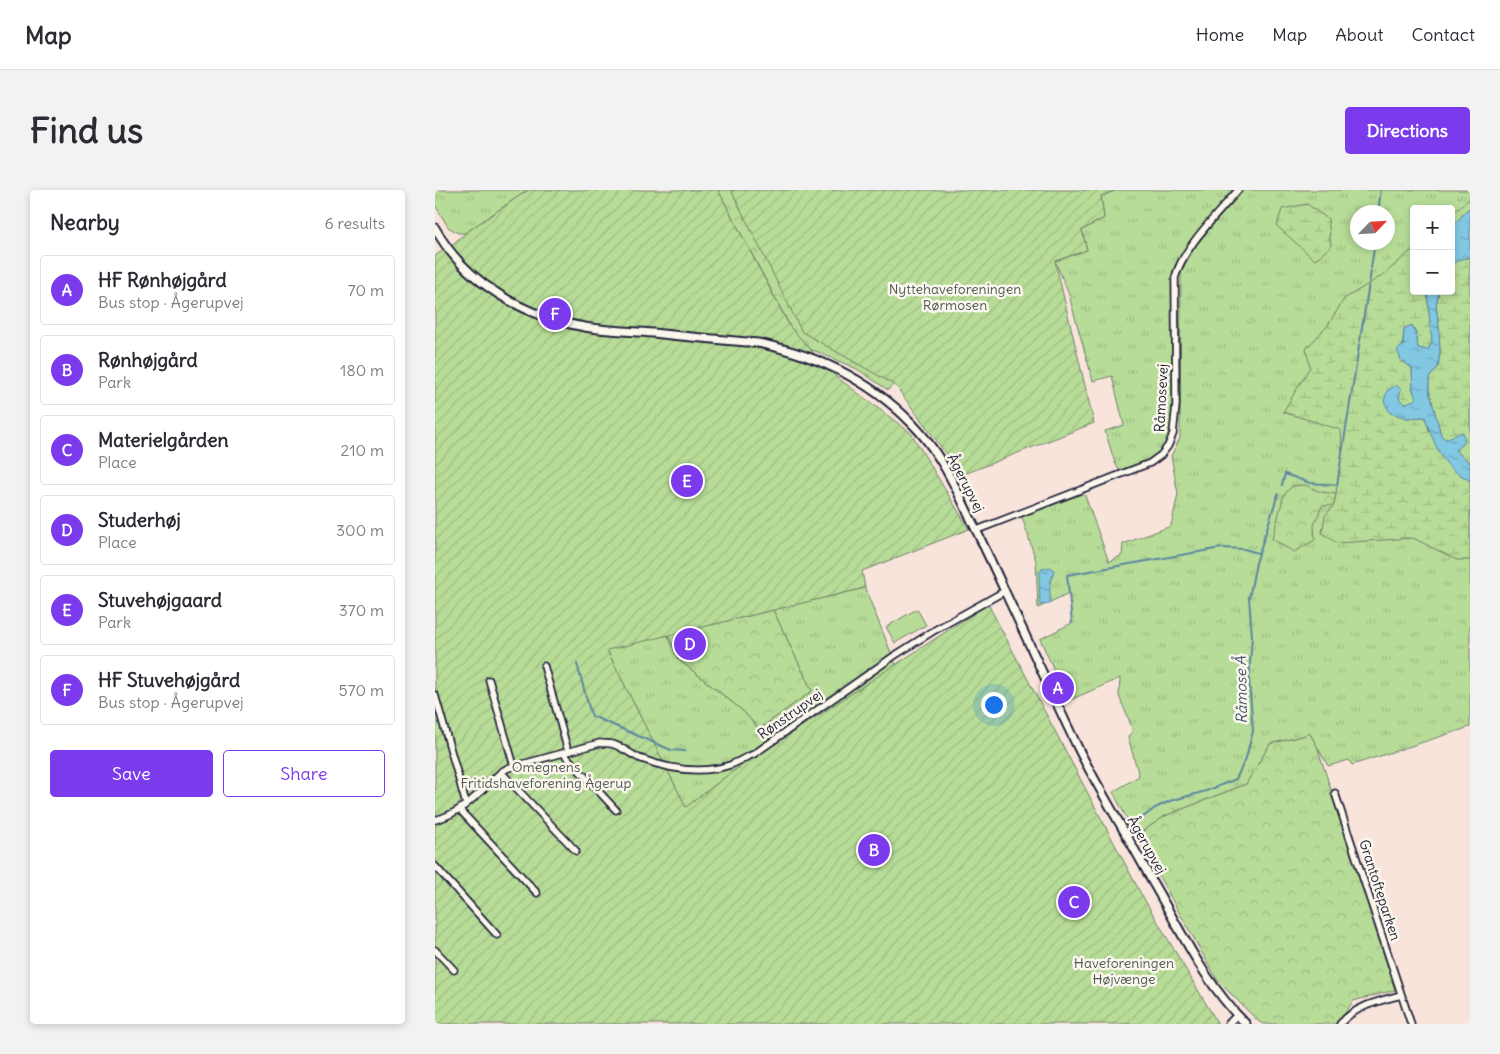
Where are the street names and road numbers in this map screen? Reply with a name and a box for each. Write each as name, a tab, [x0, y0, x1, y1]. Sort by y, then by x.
street label: Råmosevej	[1150, 363, 1172, 433]
street label: Ågerupvej	[944, 451, 988, 515]
street label: Rønstrupvej	[754, 685, 826, 743]
street label: Ågerupvej	[1124, 813, 1170, 877]
street label: Grantofteparken	[1355, 837, 1405, 943]

